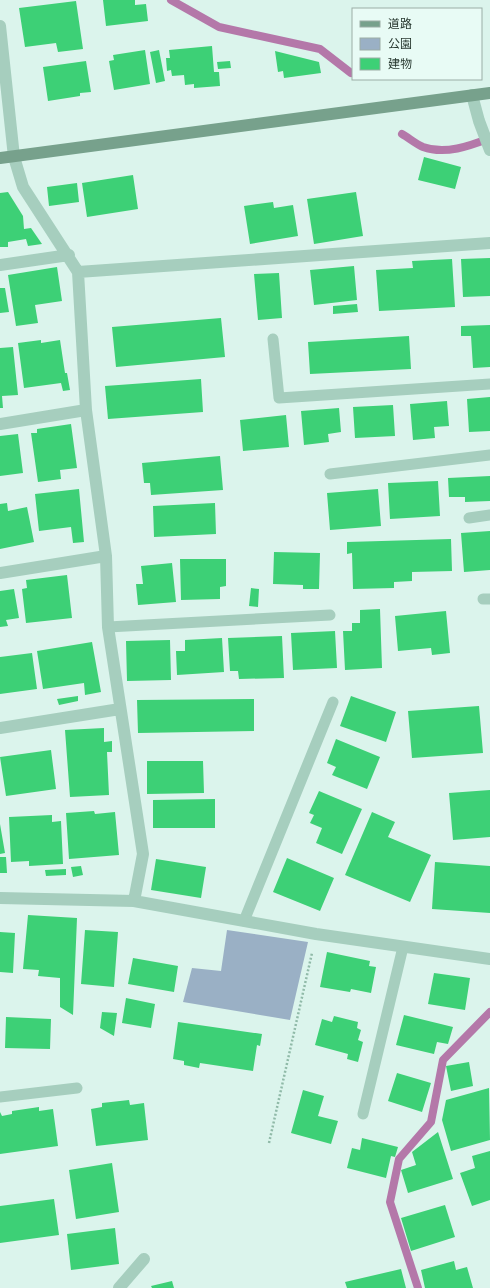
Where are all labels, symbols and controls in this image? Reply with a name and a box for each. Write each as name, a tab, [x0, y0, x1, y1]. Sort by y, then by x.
legend	[352, 8, 482, 80]
text: 道路	[388, 17, 412, 31]
text: 公園	[388, 37, 412, 51]
text: 建物	[388, 57, 412, 71]

